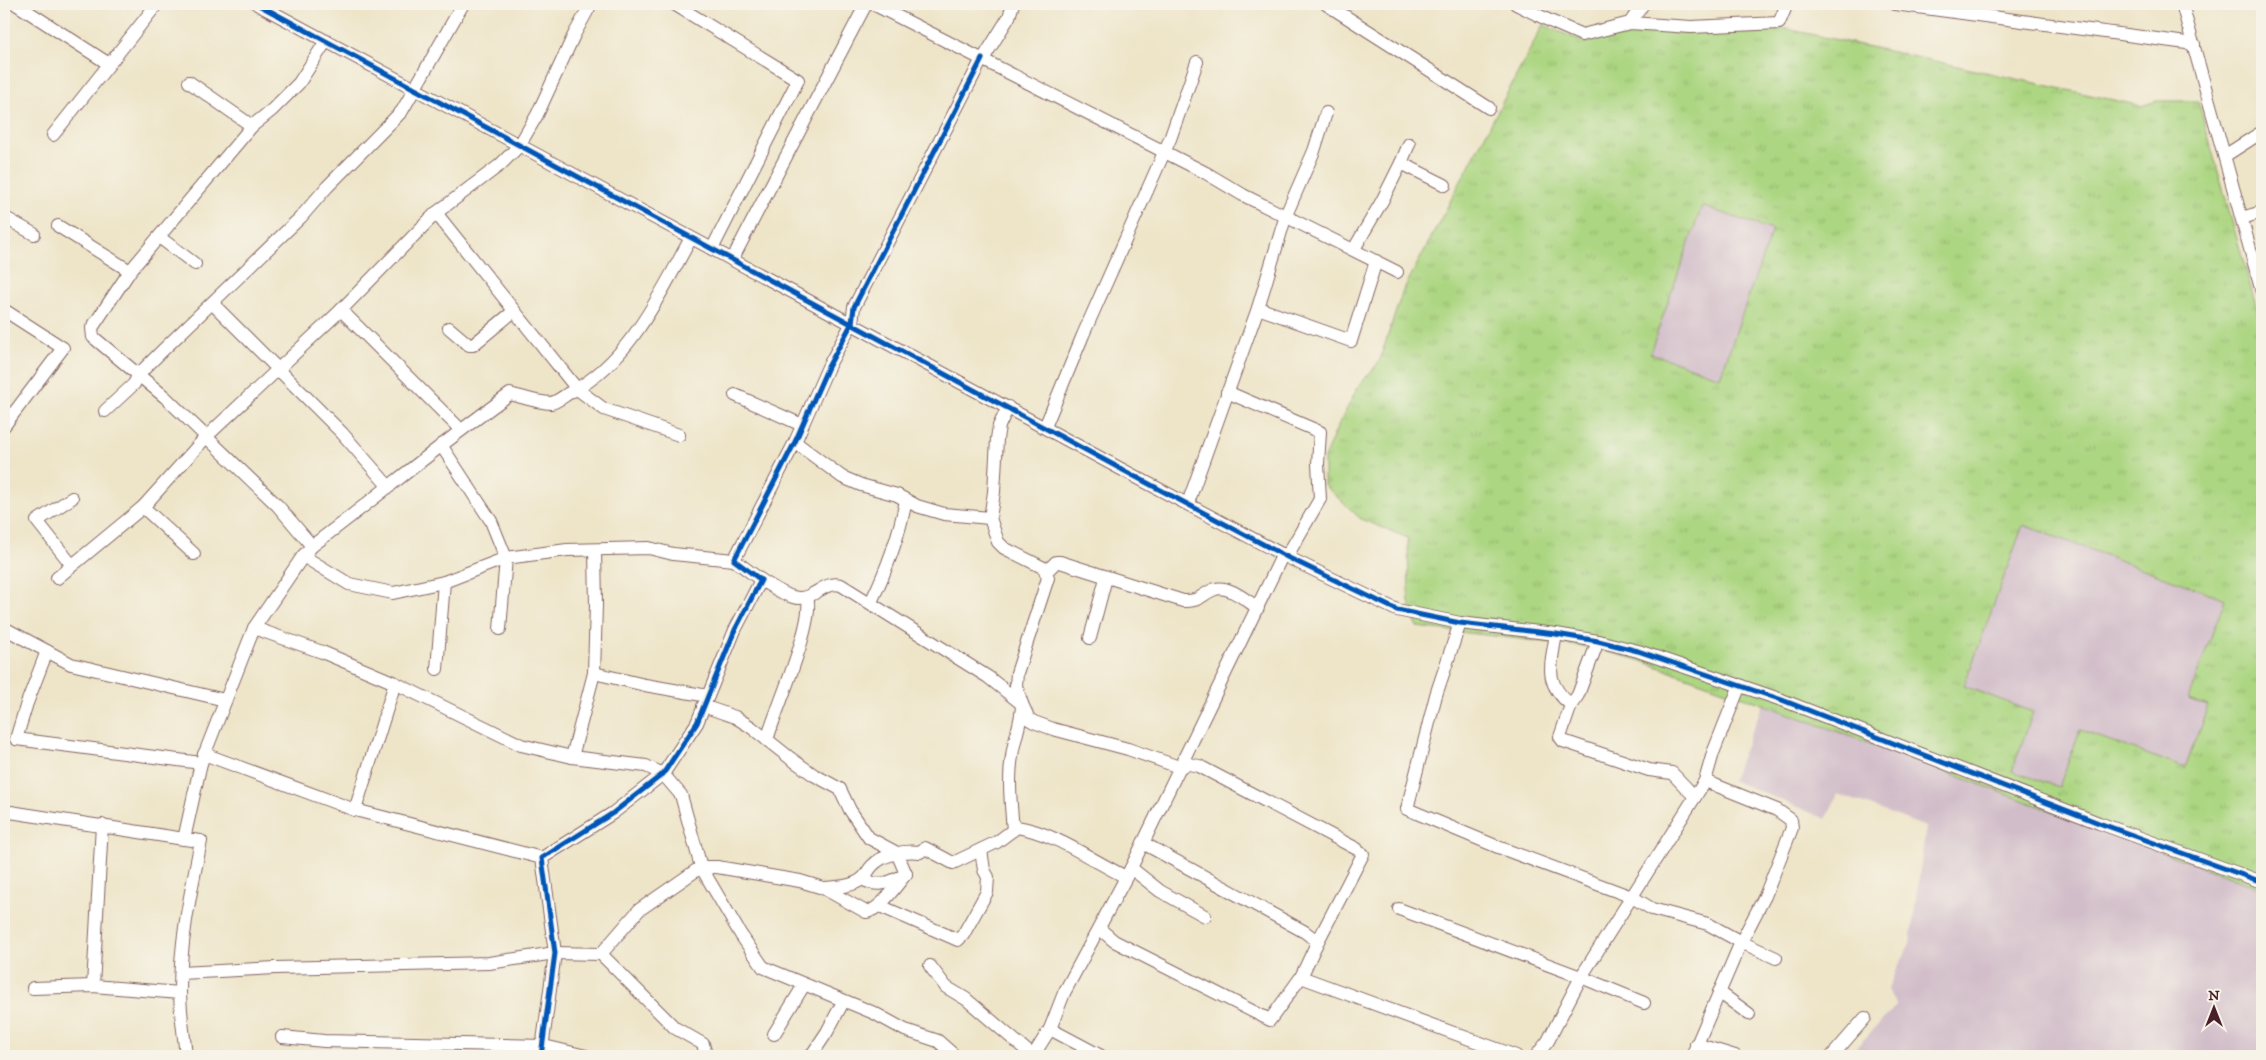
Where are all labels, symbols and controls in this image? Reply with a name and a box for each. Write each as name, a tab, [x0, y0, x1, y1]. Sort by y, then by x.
north arrow	[2188, 982, 2238, 1032]
text: N	[2208, 987, 2220, 1005]

